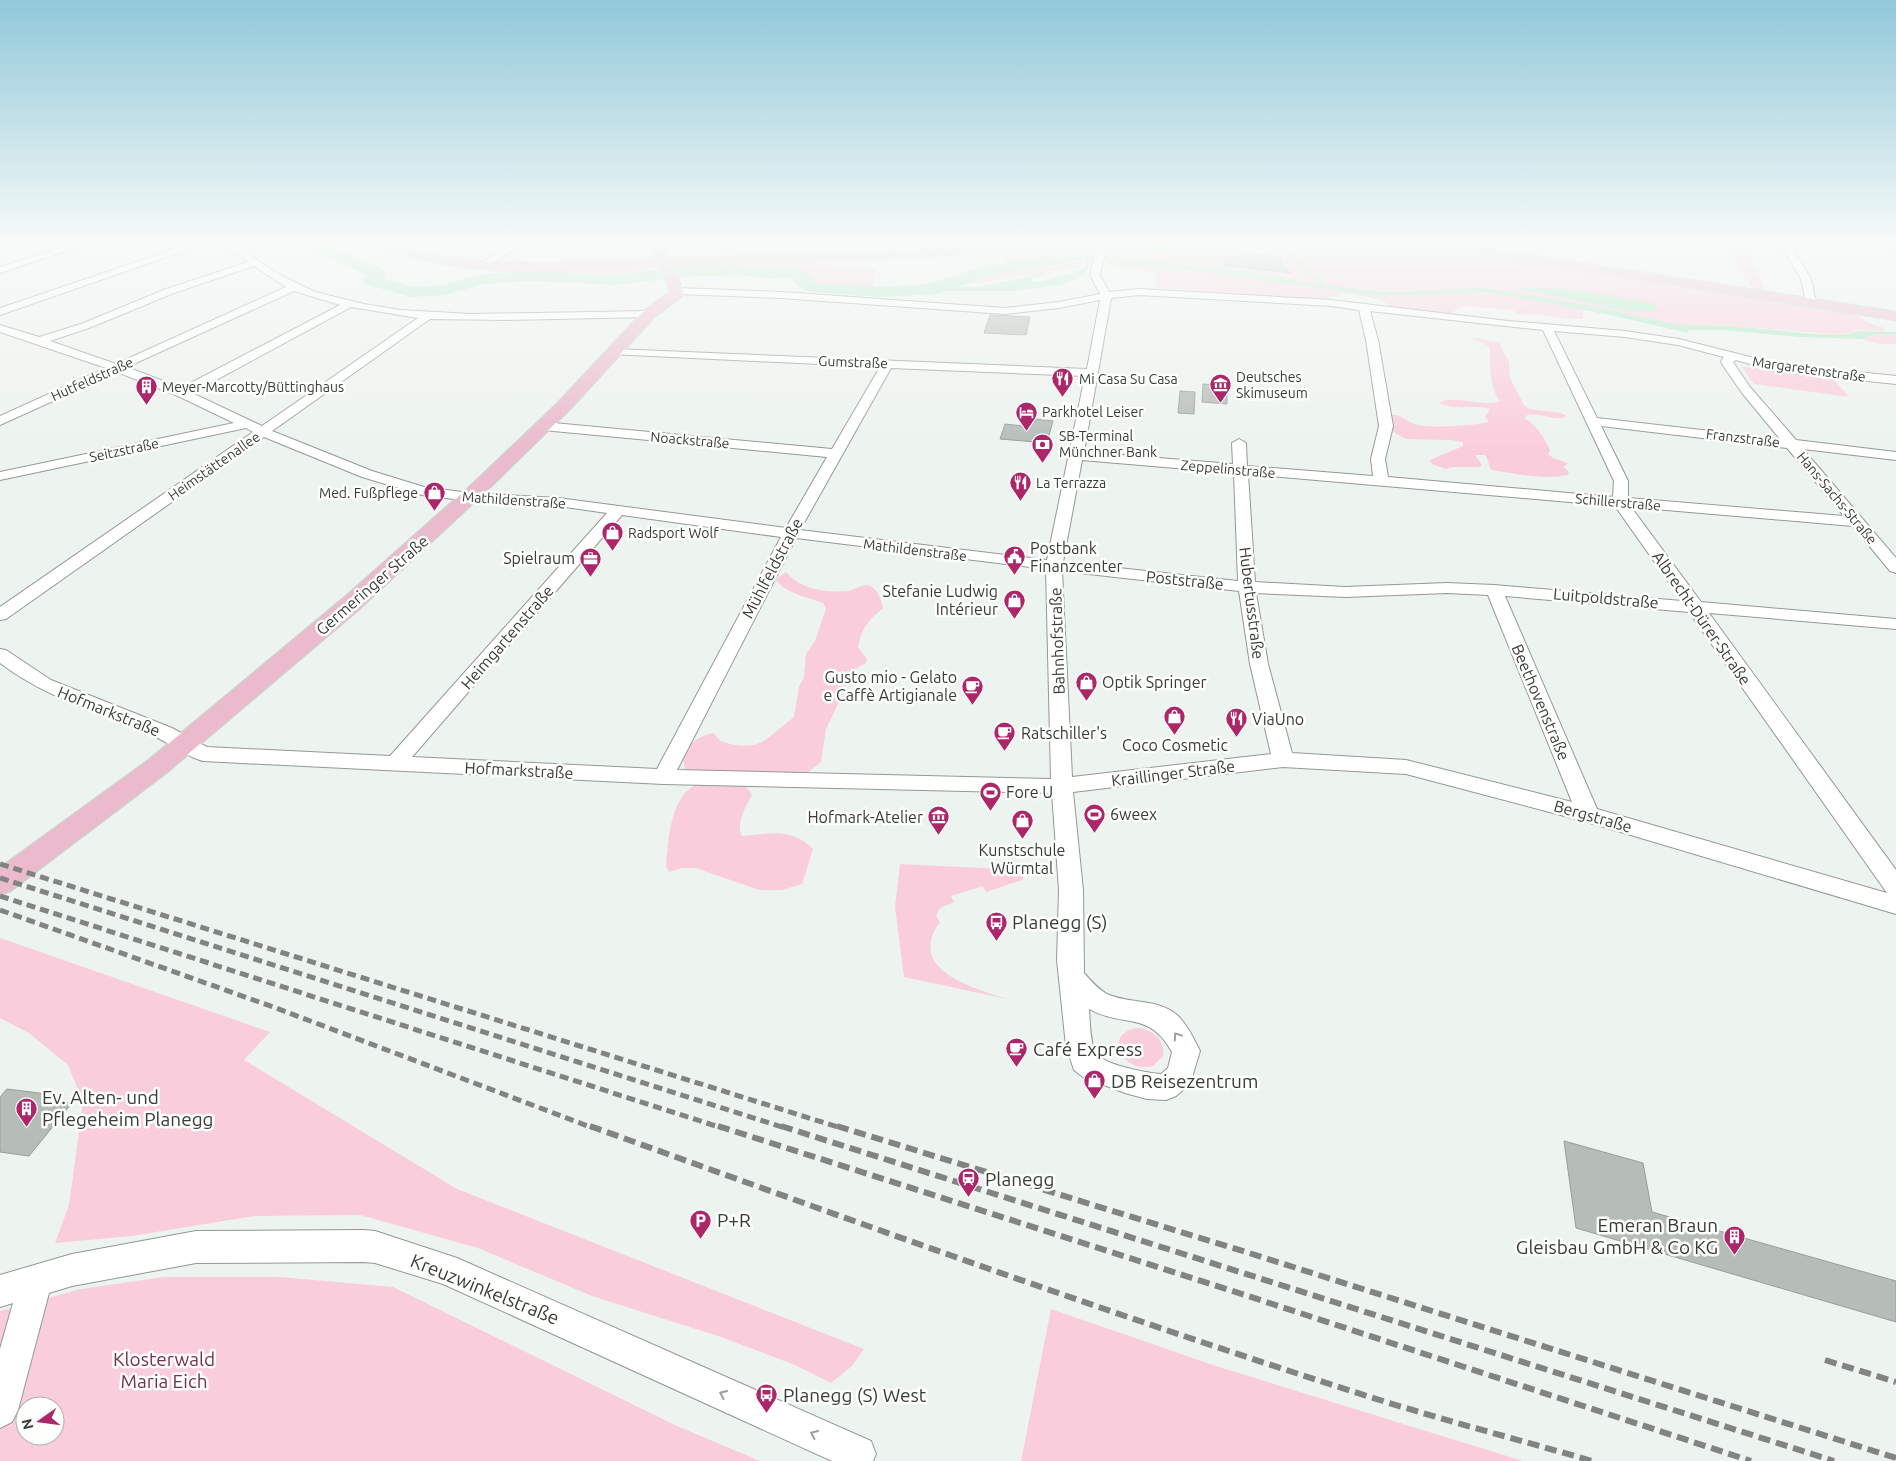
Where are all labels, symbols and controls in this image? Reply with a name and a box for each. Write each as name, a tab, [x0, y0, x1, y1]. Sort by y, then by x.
street label: Gumstraße	[818, 353, 888, 371]
street label: Margaretenstraße	[1751, 353, 1867, 385]
street label: Hutfeldstraße	[48, 354, 136, 404]
restaurant icon: Mi Casa Su Casa	[1051, 367, 1075, 398]
place label: Deutsches Skimuseum	[1236, 369, 1308, 401]
place label: Mi Casa Su Casa	[1079, 371, 1178, 387]
museum icon: Deutsches Skimuseum	[1208, 373, 1232, 404]
building icon: Meyer-Marcotty/Büttinghaus	[134, 375, 158, 406]
place label: Meyer-Marcotty/Büttinghaus	[162, 379, 344, 395]
hotel icon: Parkhotel Leiser	[1014, 400, 1038, 431]
place label: Parkhotel Leiser	[1042, 404, 1144, 420]
street label: Franzstraße	[1705, 426, 1781, 450]
street label: Heimstättenallee	[165, 428, 263, 504]
place label: SB-Terminal Münchner Bank	[1059, 428, 1157, 460]
street label: Noackstraße	[650, 429, 730, 451]
bank icon: SB-Terminal Münchner Bank	[1031, 432, 1055, 463]
street label: Seitzstraße	[88, 435, 160, 465]
street label: Hans-Sachs-Straße	[1794, 449, 1880, 547]
street label: Zeppelinstraße	[1180, 457, 1276, 481]
restaurant icon: La Terrazza	[1008, 471, 1032, 502]
place label: La Terrazza	[1036, 475, 1106, 491]
shop icon: Med. Fußpflege	[422, 481, 446, 512]
place label: Med. Fußpflege	[319, 485, 418, 501]
street label: Mathildenstraße	[462, 488, 566, 512]
street label: Schillerstraße	[1575, 490, 1661, 514]
street label: Mühlfeldstraße	[738, 515, 806, 621]
shop icon: Radsport Wolf	[600, 521, 624, 552]
place label: Radsport Wolf	[628, 525, 719, 541]
street label: Germeringer Straße	[312, 531, 432, 639]
street label: Mathildenstraße	[862, 536, 968, 564]
place label: Postbank Finanzcenter	[1030, 539, 1123, 575]
public building icon: Postbank Finanzcenter	[1002, 545, 1026, 576]
office icon: Spielraum	[579, 546, 603, 577]
street label: Hubertusstraße	[1236, 546, 1268, 660]
street label: Albrecht-Dürer-Straße	[1649, 548, 1755, 688]
place label: Spielraum	[503, 549, 575, 567]
street label: Poststraße	[1145, 567, 1225, 593]
street label: Heimgartenstraße	[457, 582, 557, 692]
place label: Stefanie Ludwig Intérieur	[883, 582, 998, 618]
street label: Luitpoldstraße	[1553, 584, 1659, 612]
street label: Bahnhofstraße	[1046, 587, 1068, 695]
shop icon: Stefanie Ludwig Intérieur	[1002, 588, 1026, 619]
street label: Beethovenstraße	[1508, 641, 1574, 763]
place label: Gusto mio - Gelato e Caffè Artigianale	[823, 668, 957, 704]
shop icon: Optik Springer	[1074, 670, 1098, 701]
place label: Optik Springer	[1102, 673, 1207, 691]
cafe icon: Gusto mio - Gelato e Caffè Artigianale	[961, 674, 985, 705]
street label: Hofmarkstraße	[55, 682, 163, 740]
shop icon: Coco Cosmetic	[1163, 704, 1187, 735]
restaurant icon: ViaUno	[1224, 707, 1248, 738]
place label: ViaUno	[1252, 710, 1304, 728]
cafe icon: Ratschiller's	[993, 721, 1017, 752]
place label: Ratschiller's	[1021, 724, 1107, 742]
place label: Coco Cosmetic	[1122, 736, 1229, 754]
street label: Kraillinger Straße	[1110, 756, 1236, 790]
street label: Hofmarkstraße	[464, 758, 574, 782]
sports icon: Fore U	[978, 780, 1002, 811]
place label: Fore U	[1006, 783, 1053, 801]
street label: Bergstraße	[1552, 796, 1634, 836]
sports icon: 6weex	[1082, 802, 1106, 833]
museum icon: Hofmark-Atelier	[927, 805, 951, 836]
place label: 6weex	[1110, 805, 1157, 823]
place label: Hofmark-Atelier	[807, 808, 923, 826]
shop icon: Kunstschule Würmtal	[1010, 809, 1034, 840]
place label: Kunstschule Würmtal	[979, 841, 1065, 877]
bus stop icon: Planegg (S)	[984, 910, 1008, 941]
place label: Planegg (S)	[1012, 911, 1107, 933]
one-way arrow	[1174, 1032, 1183, 1042]
cafe icon: Café Express	[1005, 1037, 1029, 1068]
place label: Café Express	[1033, 1038, 1142, 1060]
shop icon: DB Reisezentrum	[1083, 1069, 1107, 1100]
place label: DB Reisezentrum	[1111, 1070, 1258, 1092]
place label: Ev. Alten- und Pflegeheim Planegg	[42, 1086, 214, 1130]
building icon: Ev. Alten- und Pflegeheim Planegg	[14, 1096, 38, 1127]
station icon: Planegg	[957, 1167, 981, 1198]
place label: Planegg	[985, 1168, 1054, 1190]
parking icon: P+R	[689, 1208, 713, 1239]
place label: P+R	[717, 1209, 751, 1231]
place label: Emeran Braun Gleisbau GmbH & Co KG	[1516, 1214, 1718, 1258]
building icon: Emeran Braun Gleisbau GmbH & Co KG	[1722, 1224, 1746, 1255]
street label: Kreuzwinkelstraße	[407, 1249, 563, 1329]
park label: Klosterwald Maria Eich	[113, 1348, 215, 1392]
bus stop icon: Planegg (S) West	[755, 1383, 779, 1414]
place label: Planegg (S) West	[783, 1384, 927, 1406]
one-way arrow	[719, 1389, 728, 1400]
north arrow	[15, 1396, 65, 1446]
text: N	[18, 1417, 36, 1431]
one-way arrow	[810, 1430, 819, 1441]

